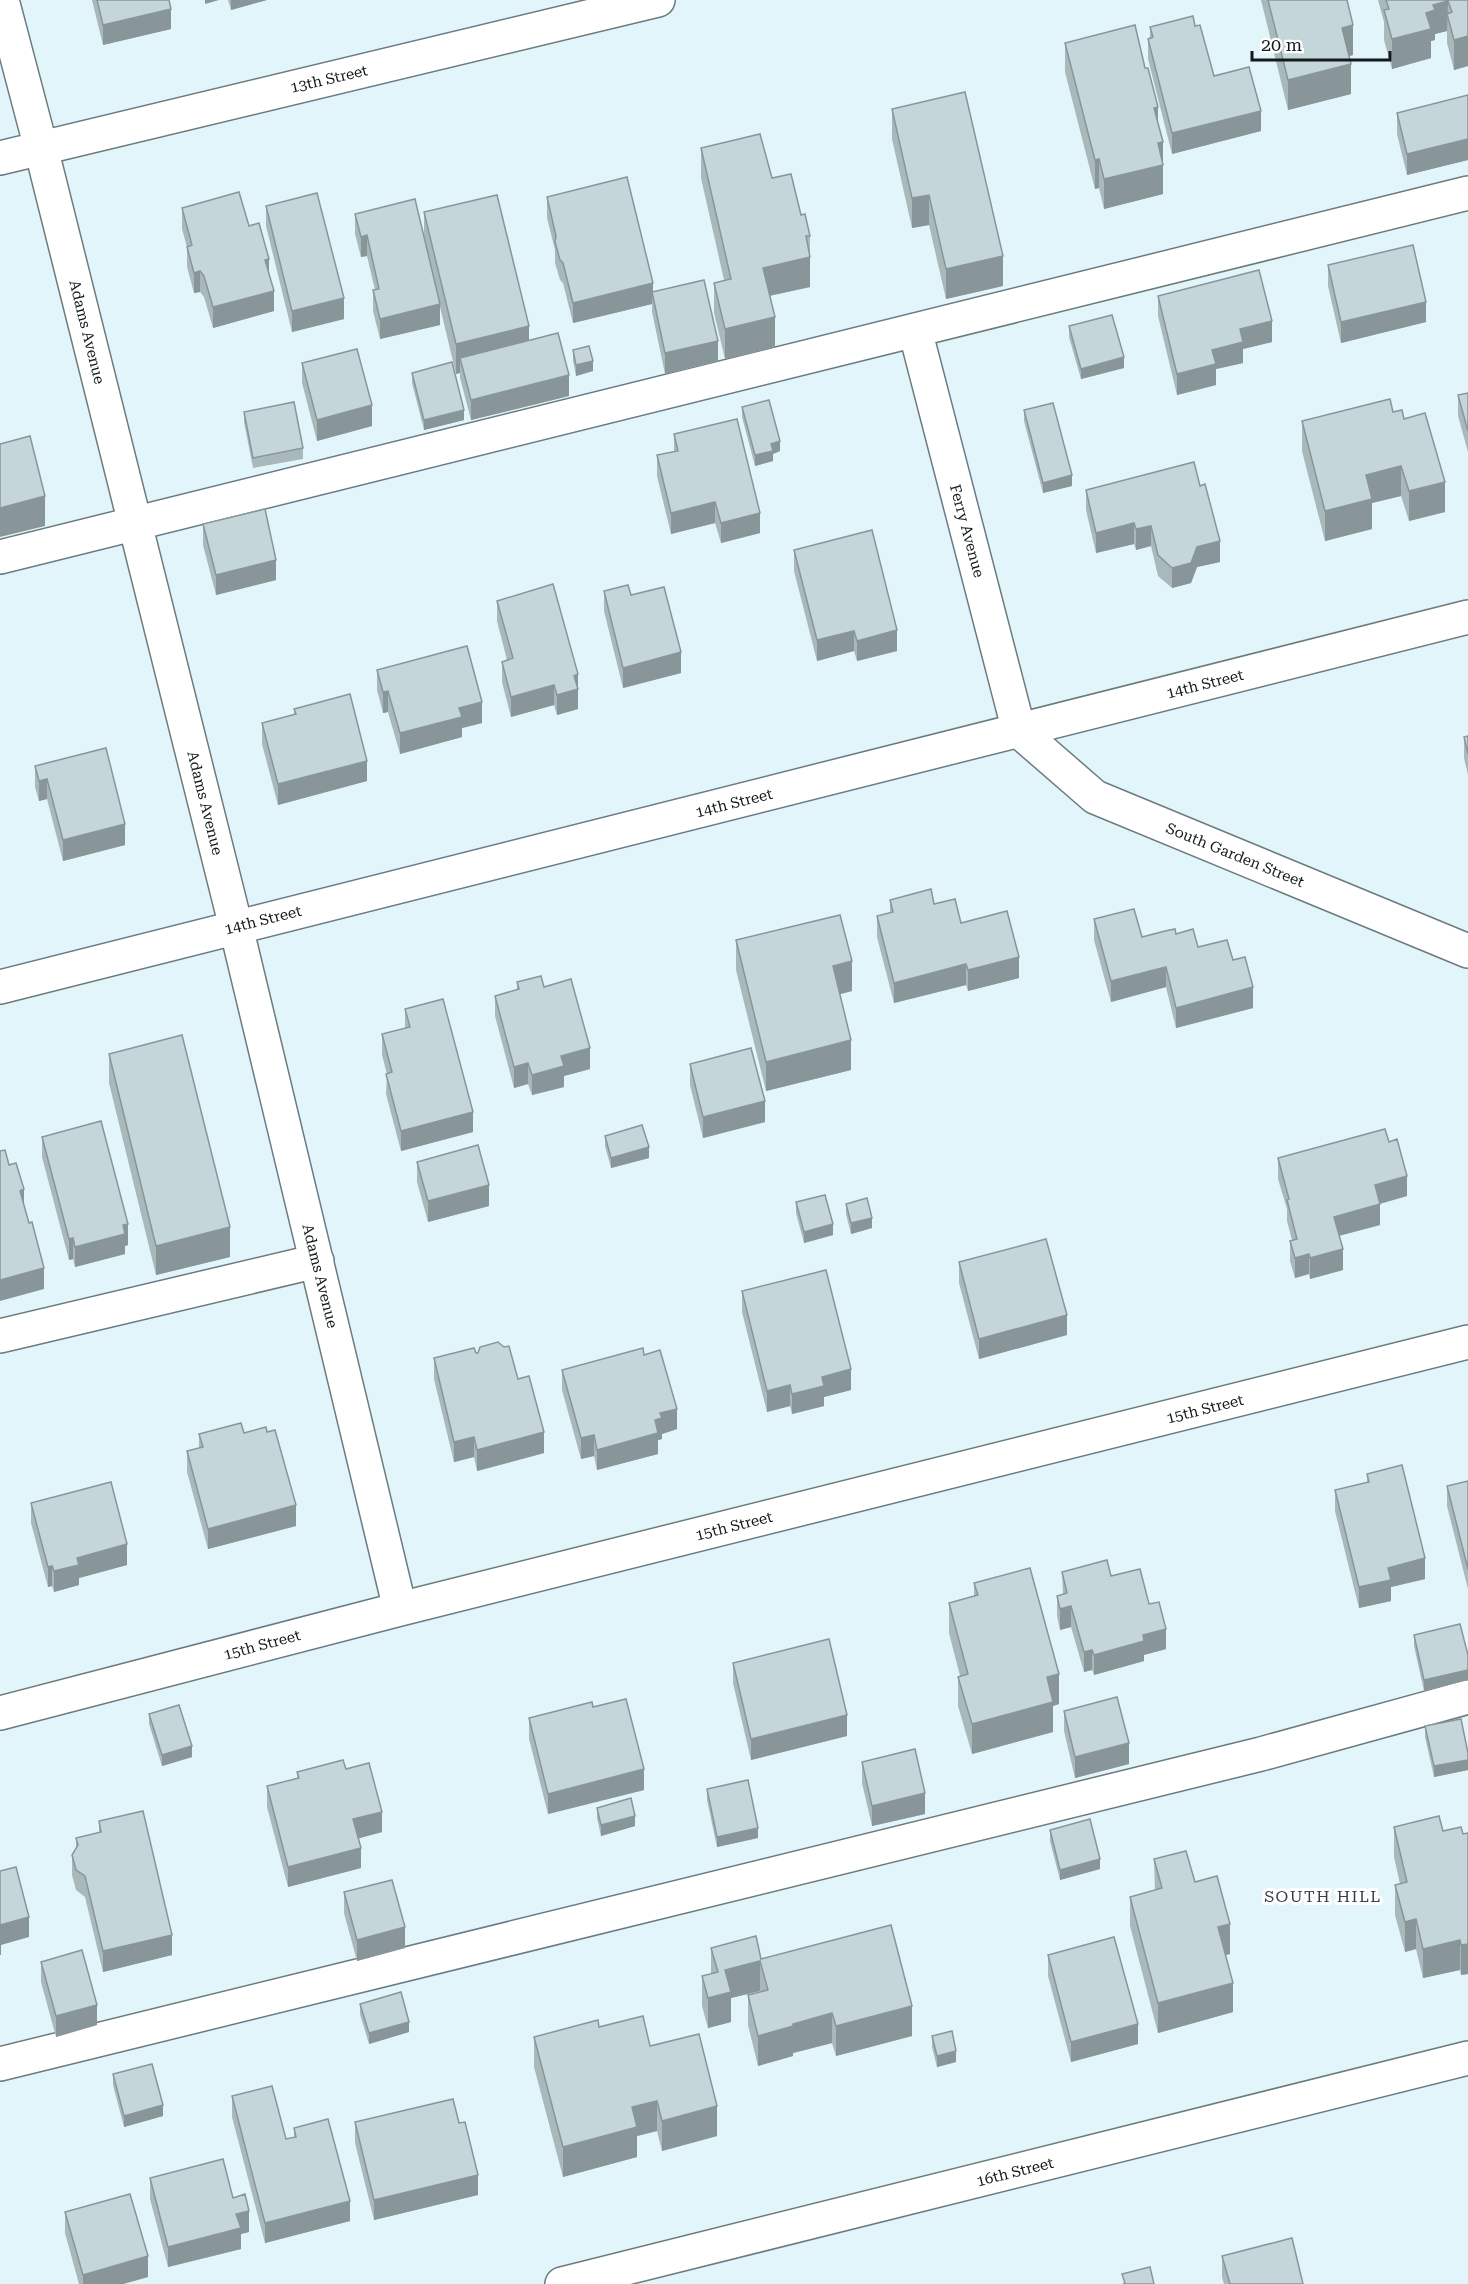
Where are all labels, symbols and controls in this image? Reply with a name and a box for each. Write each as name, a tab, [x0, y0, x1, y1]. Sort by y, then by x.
scale bar	[1252, 24, 1390, 62]
text: 20 m	[1261, 34, 1302, 55]
street label: 13th Street	[289, 61, 370, 97]
street label: Adams Avenue	[65, 278, 109, 386]
street label: Ferry Avenue	[946, 482, 988, 580]
street label: 14th Street	[1165, 666, 1246, 702]
street label: Adams Avenue	[183, 749, 227, 857]
street label: 14th Street	[694, 785, 775, 821]
street label: South Garden Street	[1163, 819, 1307, 891]
street label: 14th Street	[223, 902, 304, 938]
street label: Adams Avenue	[298, 1222, 342, 1330]
street label: 15th Street	[1165, 1391, 1246, 1427]
street label: 15th Street	[694, 1508, 775, 1544]
street label: 15th Street	[222, 1626, 303, 1664]
district label: SOUTH HILL	[1264, 1887, 1382, 1906]
street label: 16th Street	[975, 2154, 1056, 2190]

